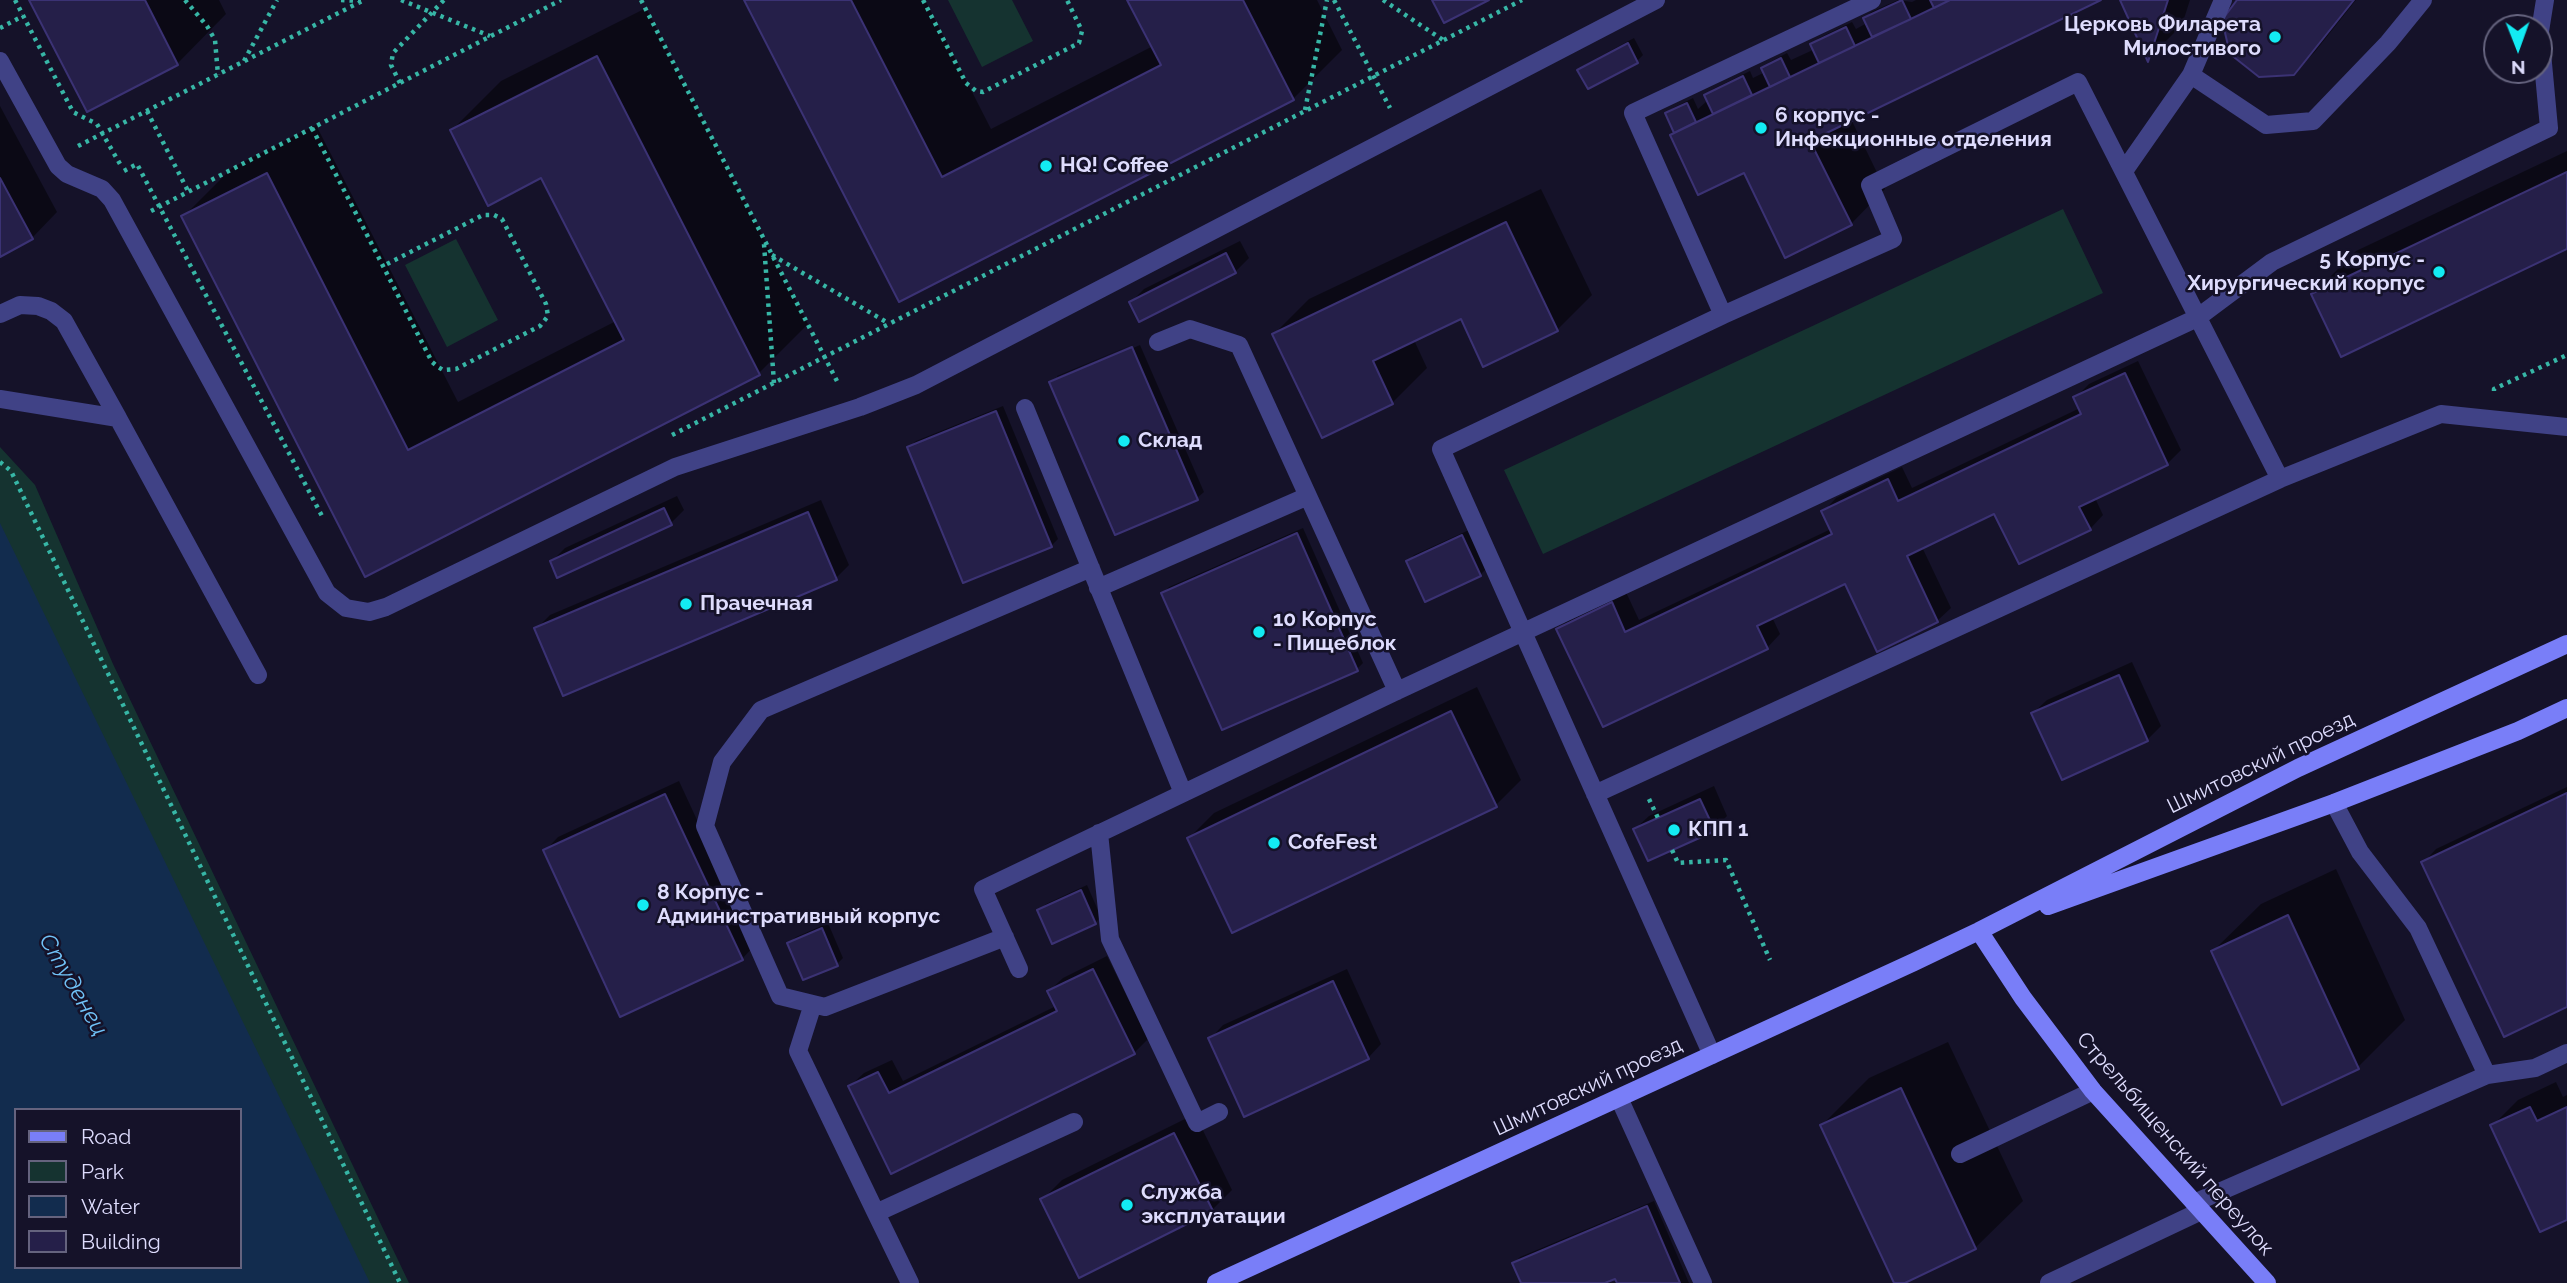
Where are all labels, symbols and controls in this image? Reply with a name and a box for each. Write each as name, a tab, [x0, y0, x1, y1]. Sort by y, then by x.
place label: Церковь Филарета Милостивого	[2064, 12, 2261, 62]
north arrow	[2483, 14, 2553, 84]
marker: Церковь Филарета Милостивого	[2267, 29, 2283, 45]
text: N	[2511, 57, 2526, 79]
place label: 6 корпус - Инфекционные отделения	[1775, 103, 2052, 153]
marker: 6 корпус - Инфекционные отделения	[1753, 120, 1769, 136]
place label: HQ! Coffee	[1060, 153, 1168, 179]
marker: HQ! Coffee	[1038, 158, 1054, 174]
place label: 5 Корпус - Хирургический корпус	[2187, 247, 2425, 297]
marker: 5 Корпус - Хирургический корпус	[2431, 264, 2447, 280]
place label: Склад	[1138, 428, 1202, 454]
marker: Склад	[1116, 433, 1132, 449]
place label: Прачечная	[700, 591, 813, 617]
marker: Прачечная	[678, 596, 694, 612]
place label: 10 Корпус - Пищеблок	[1273, 607, 1397, 657]
marker: 10 Корпус - Пищеблок	[1251, 624, 1267, 640]
street label: Шмитовский проезд	[2163, 707, 2359, 819]
place label: КПП 1	[1688, 817, 1748, 843]
marker: КПП 1	[1666, 822, 1682, 838]
place label: CofeFest	[1288, 830, 1377, 856]
marker: CofeFest	[1266, 835, 1282, 851]
place label: 8 Корпус - Административный корпус	[657, 880, 940, 930]
marker: 8 Корпус - Административный корпус	[635, 897, 651, 913]
water label: Студенец	[33, 929, 113, 1041]
street label: Стрельбищенский переулок	[2071, 1027, 2279, 1261]
street label: Шмитовский проезд	[1490, 1032, 1686, 1142]
legend	[14, 1108, 242, 1269]
text: Road	[81, 1124, 131, 1149]
text: Park	[81, 1159, 124, 1184]
place label: Служба эксплуатации	[1141, 1180, 1286, 1230]
text: Water	[81, 1194, 140, 1219]
marker: Служба эксплуатации	[1119, 1197, 1135, 1213]
text: Building	[81, 1229, 161, 1254]

